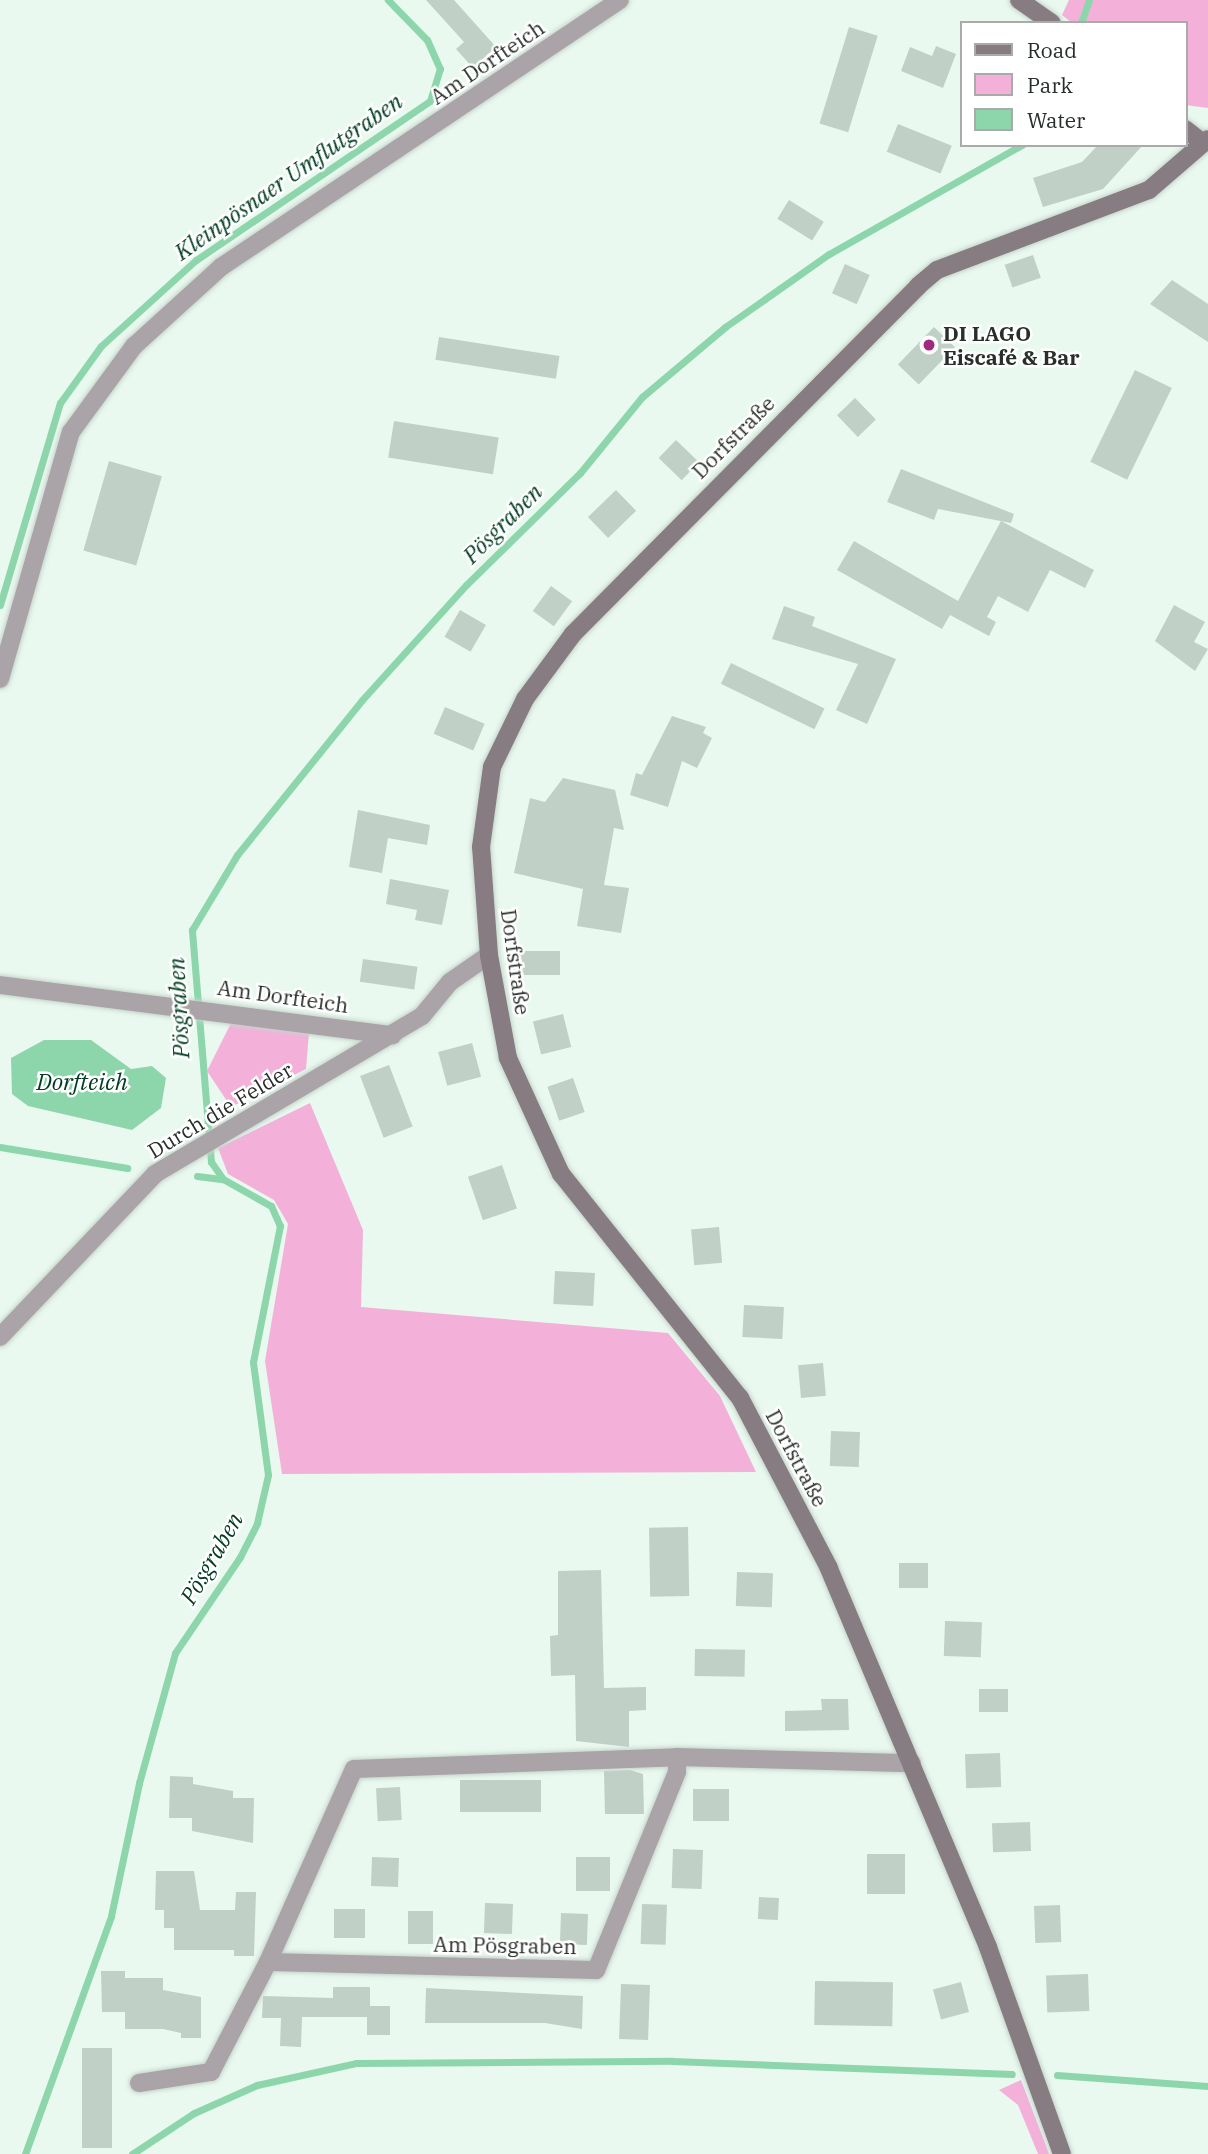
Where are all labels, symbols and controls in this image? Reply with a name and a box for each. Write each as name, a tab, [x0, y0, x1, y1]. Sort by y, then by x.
street label: Am Dorfteich	[425, 15, 549, 109]
legend	[960, 21, 1187, 147]
text: Road	[1027, 36, 1077, 64]
text: Park	[1027, 71, 1073, 99]
water label: Kleinpösnaer Umflutgraben	[169, 87, 407, 265]
text: Water	[1027, 106, 1085, 134]
place label: DI LAGO Eiscafé & Bar	[943, 320, 1080, 370]
marker: DI LAGO Eiscafé & Bar	[921, 337, 937, 353]
street label: Dorfstraße	[686, 390, 780, 484]
water label: Pösgraben	[457, 478, 547, 568]
street label: Dorfstraße	[496, 908, 536, 1016]
water label: Pösgraben	[162, 957, 194, 1059]
street label: Am Dorfteich	[216, 974, 350, 1018]
street label: Durch die Felder	[143, 1057, 297, 1163]
water label: Dorfteich	[36, 1067, 128, 1095]
street label: Dorfstraße	[761, 1405, 833, 1511]
water label: Pösgraben	[174, 1507, 248, 1609]
street label: Am Pösgraben	[433, 1931, 577, 1959]

